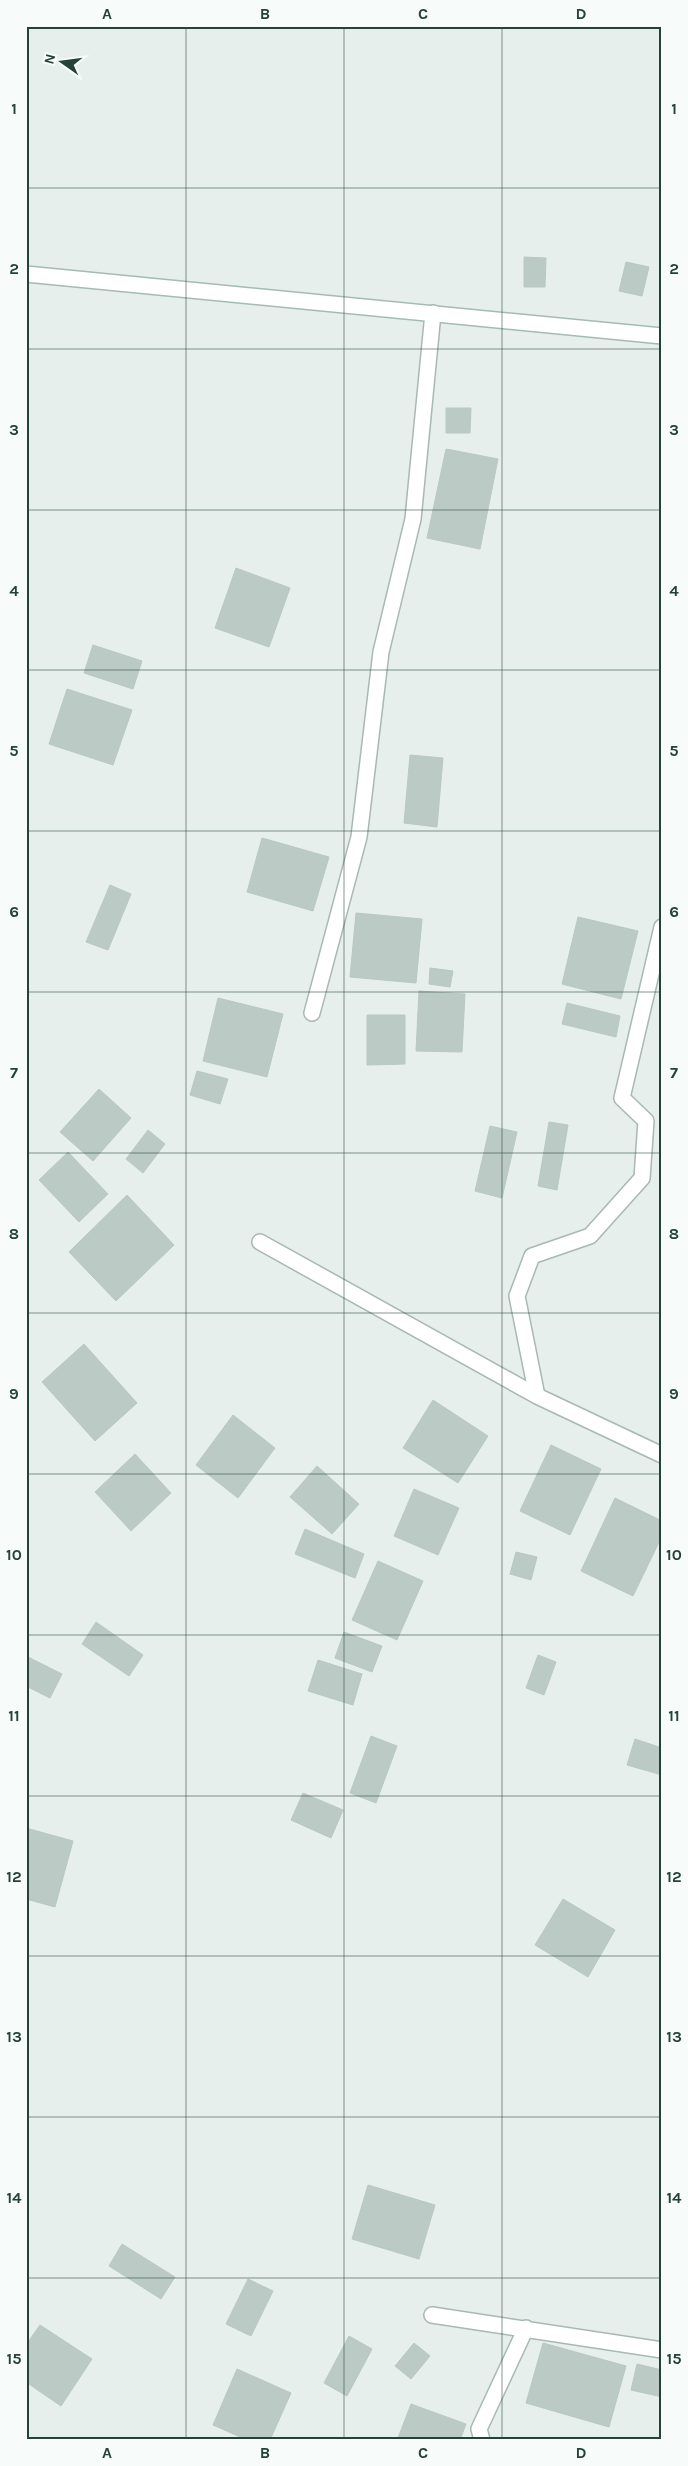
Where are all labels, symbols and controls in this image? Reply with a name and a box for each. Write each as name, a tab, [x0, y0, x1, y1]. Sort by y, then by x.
text: A	[102, 4, 112, 23]
text: B	[260, 4, 270, 23]
text: C	[418, 4, 428, 23]
text: D	[576, 4, 587, 23]
north arrow	[38, 38, 88, 88]
text: N	[40, 52, 59, 66]
text: 1	[11, 99, 17, 118]
text: 1	[671, 99, 677, 118]
text: 2	[9, 259, 19, 278]
text: 2	[669, 259, 679, 278]
text: 3	[9, 420, 19, 439]
text: 3	[669, 420, 679, 439]
text: 4	[9, 581, 19, 600]
text: 4	[669, 581, 679, 600]
text: 5	[9, 741, 19, 760]
text: 5	[669, 741, 679, 760]
text: 6	[9, 902, 19, 921]
text: 6	[669, 902, 679, 921]
text: 7	[10, 1063, 18, 1082]
text: 7	[670, 1063, 678, 1082]
text: 8	[9, 1224, 19, 1243]
text: 8	[669, 1224, 679, 1243]
text: 9	[9, 1384, 19, 1403]
text: 9	[669, 1384, 679, 1403]
text: 10	[6, 1545, 22, 1564]
text: 10	[666, 1545, 682, 1564]
text: 11	[8, 1706, 20, 1725]
text: 11	[668, 1706, 680, 1725]
text: 12	[6, 1867, 22, 1886]
text: 12	[666, 1867, 682, 1886]
text: 13	[6, 2027, 22, 2046]
text: 13	[666, 2027, 682, 2046]
text: 14	[6, 2188, 22, 2207]
text: 14	[666, 2188, 682, 2207]
text: 15	[6, 2349, 22, 2368]
text: 15	[666, 2349, 682, 2368]
text: A	[102, 2443, 112, 2462]
text: B	[260, 2443, 270, 2462]
text: C	[418, 2443, 428, 2462]
text: D	[576, 2443, 587, 2462]

